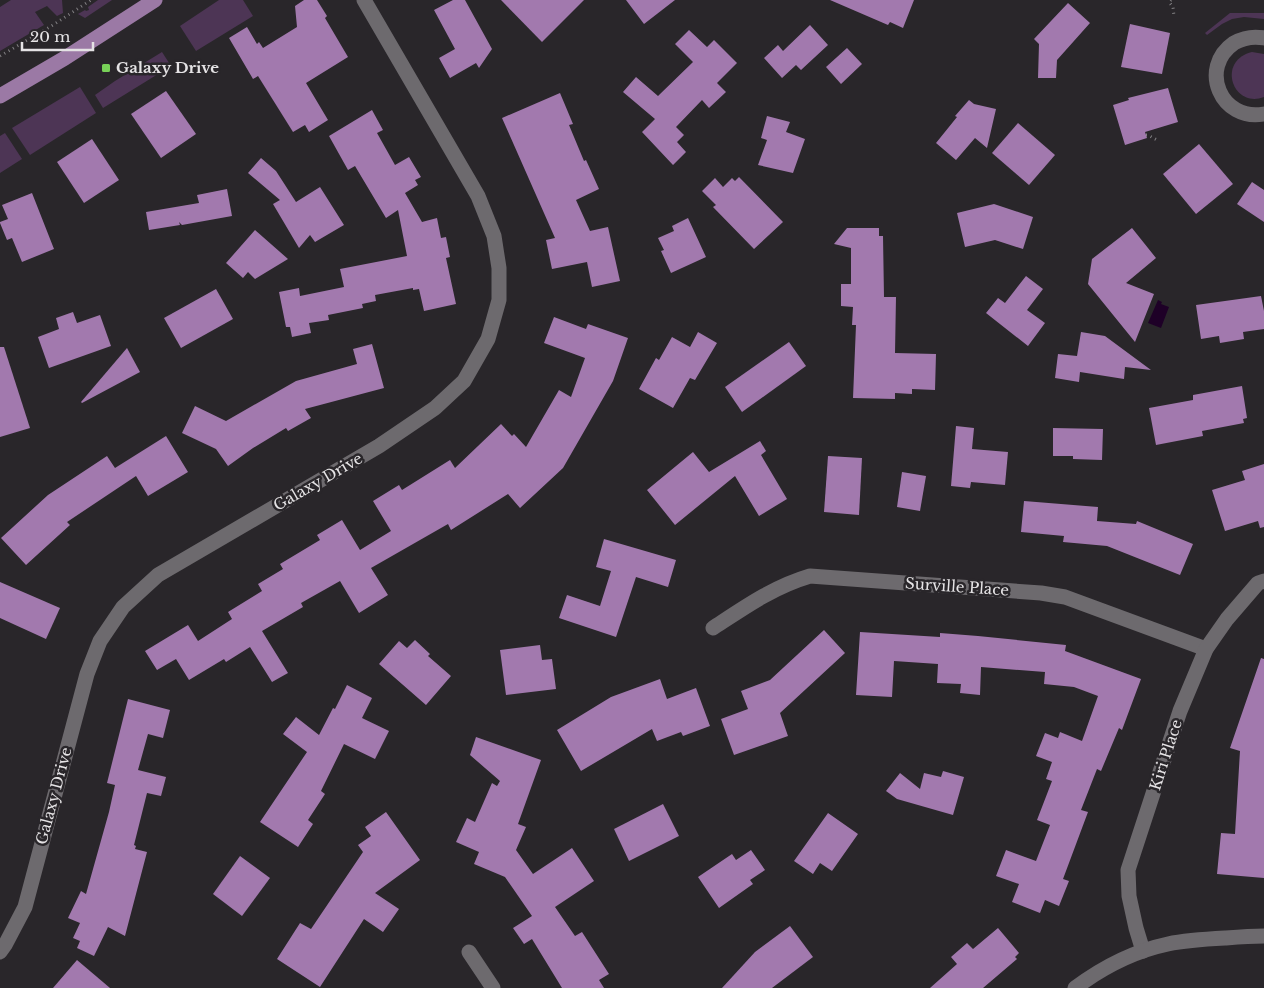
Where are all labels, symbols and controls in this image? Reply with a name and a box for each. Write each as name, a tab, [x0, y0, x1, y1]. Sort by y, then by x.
scale bar	[22, 20, 94, 52]
text: 20 m	[30, 27, 70, 46]
place label: Galaxy Drive	[116, 58, 219, 77]
marker: Galaxy Drive	[100, 62, 112, 74]
street label: Galaxy Drive	[270, 448, 366, 515]
street label: Surville Place	[905, 573, 1010, 600]
street label: Kiri Place	[1145, 717, 1186, 793]
street label: Galaxy Drive	[31, 745, 76, 847]

